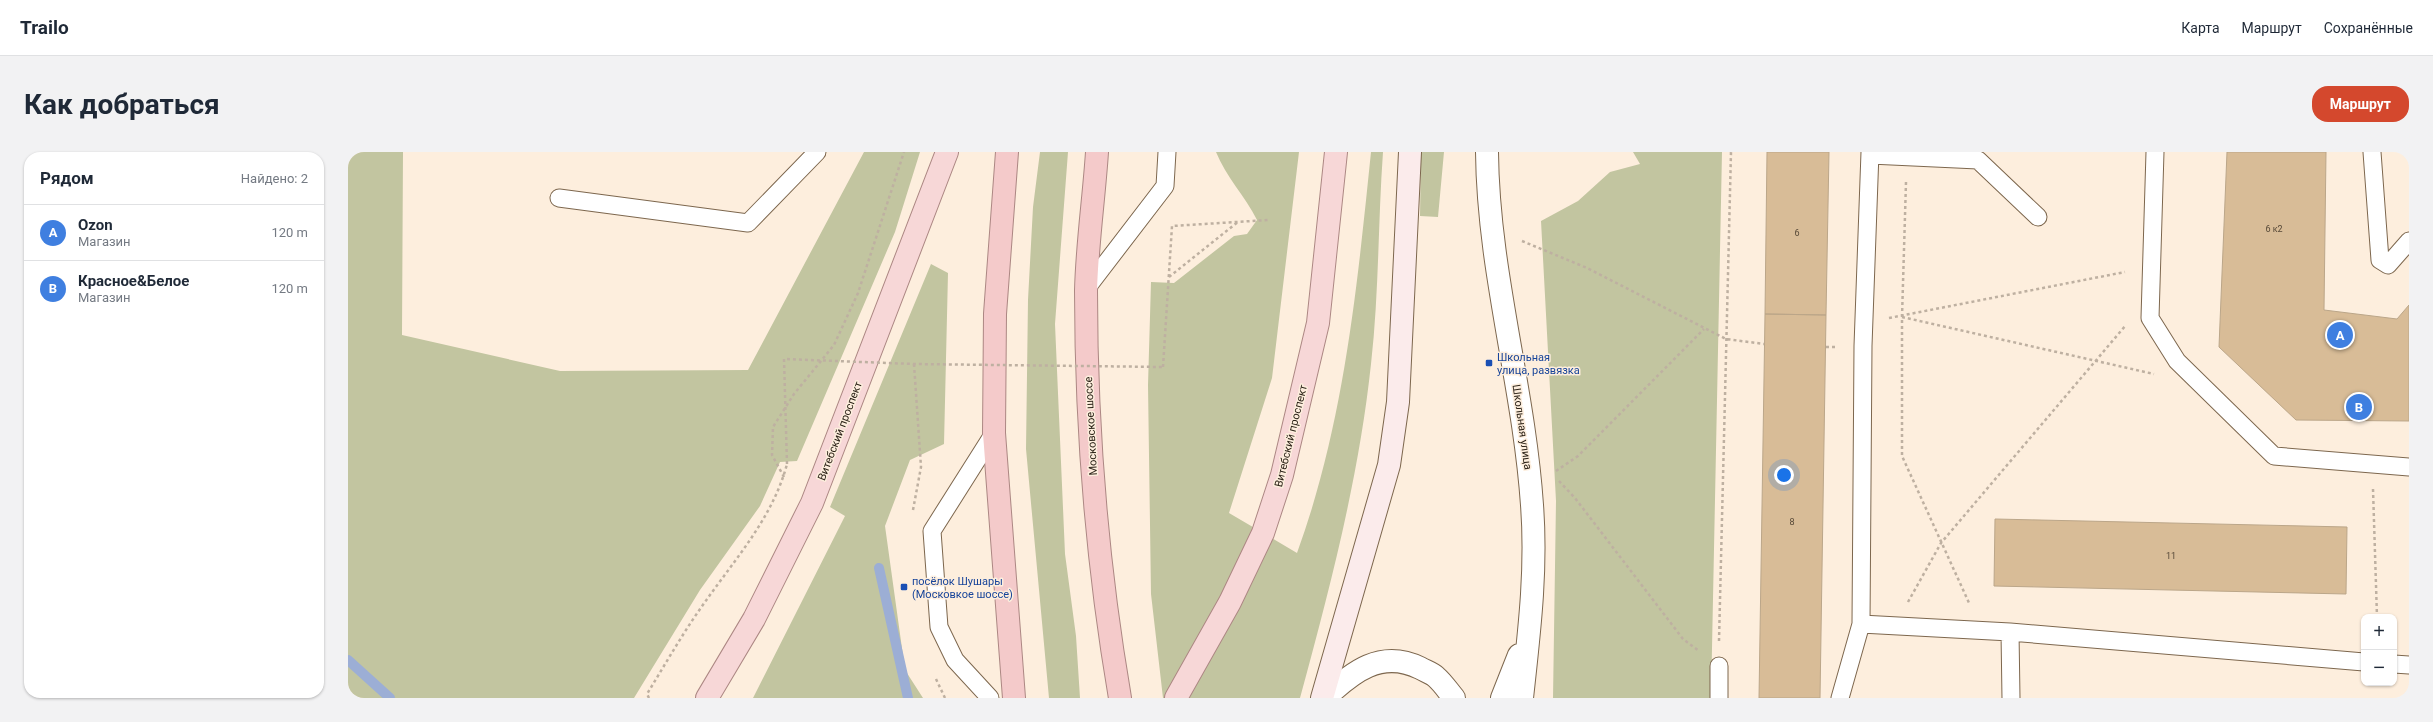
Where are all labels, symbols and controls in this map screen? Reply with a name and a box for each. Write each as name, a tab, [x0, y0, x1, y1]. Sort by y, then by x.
text: Trailo	[20, 16, 69, 39]
text: Карта	[2181, 20, 2220, 36]
text: Маршрут	[2242, 20, 2302, 36]
text: Сохранённые	[2324, 20, 2413, 36]
button: Маршрут	[2312, 86, 2409, 122]
text: Как добраться	[24, 88, 220, 121]
text: Рядом	[40, 168, 94, 188]
text: Найдено: 2	[241, 171, 308, 186]
text: Ozon	[78, 216, 113, 234]
house number: 6 к2	[2265, 224, 2283, 234]
text: A	[49, 225, 57, 240]
text: 120 m	[271, 225, 308, 240]
house number: 6	[1794, 228, 1800, 238]
text: Магазин	[78, 234, 131, 249]
text: Красное&Белое	[78, 272, 189, 290]
text: B	[49, 281, 57, 296]
text: 120 m	[271, 281, 308, 296]
text: Магазин	[78, 290, 131, 305]
pin: A	[2327, 320, 2353, 350]
place label: Школьная улица, развязка	[1497, 351, 1580, 377]
marker: Школьная улица, развязка	[1484, 358, 1494, 368]
street label: Московское шоссе	[1082, 376, 1100, 476]
street label: Витебский проспект	[815, 379, 865, 482]
street label: Витебский проспект	[1272, 383, 1310, 489]
street label: Школьная улица	[1510, 384, 1534, 470]
pin: B	[2346, 392, 2372, 422]
your location	[1774, 465, 1794, 485]
house number: 8	[1789, 517, 1795, 527]
house number: 11	[2166, 551, 2176, 561]
place label: посёлок Шушары (Московкое шоссе)	[912, 575, 1013, 601]
marker: посёлок Шушары (Московкое шоссе)	[899, 582, 909, 592]
map controls	[2361, 614, 2397, 686]
button: +	[2361, 614, 2397, 650]
button: −	[2361, 650, 2397, 686]

